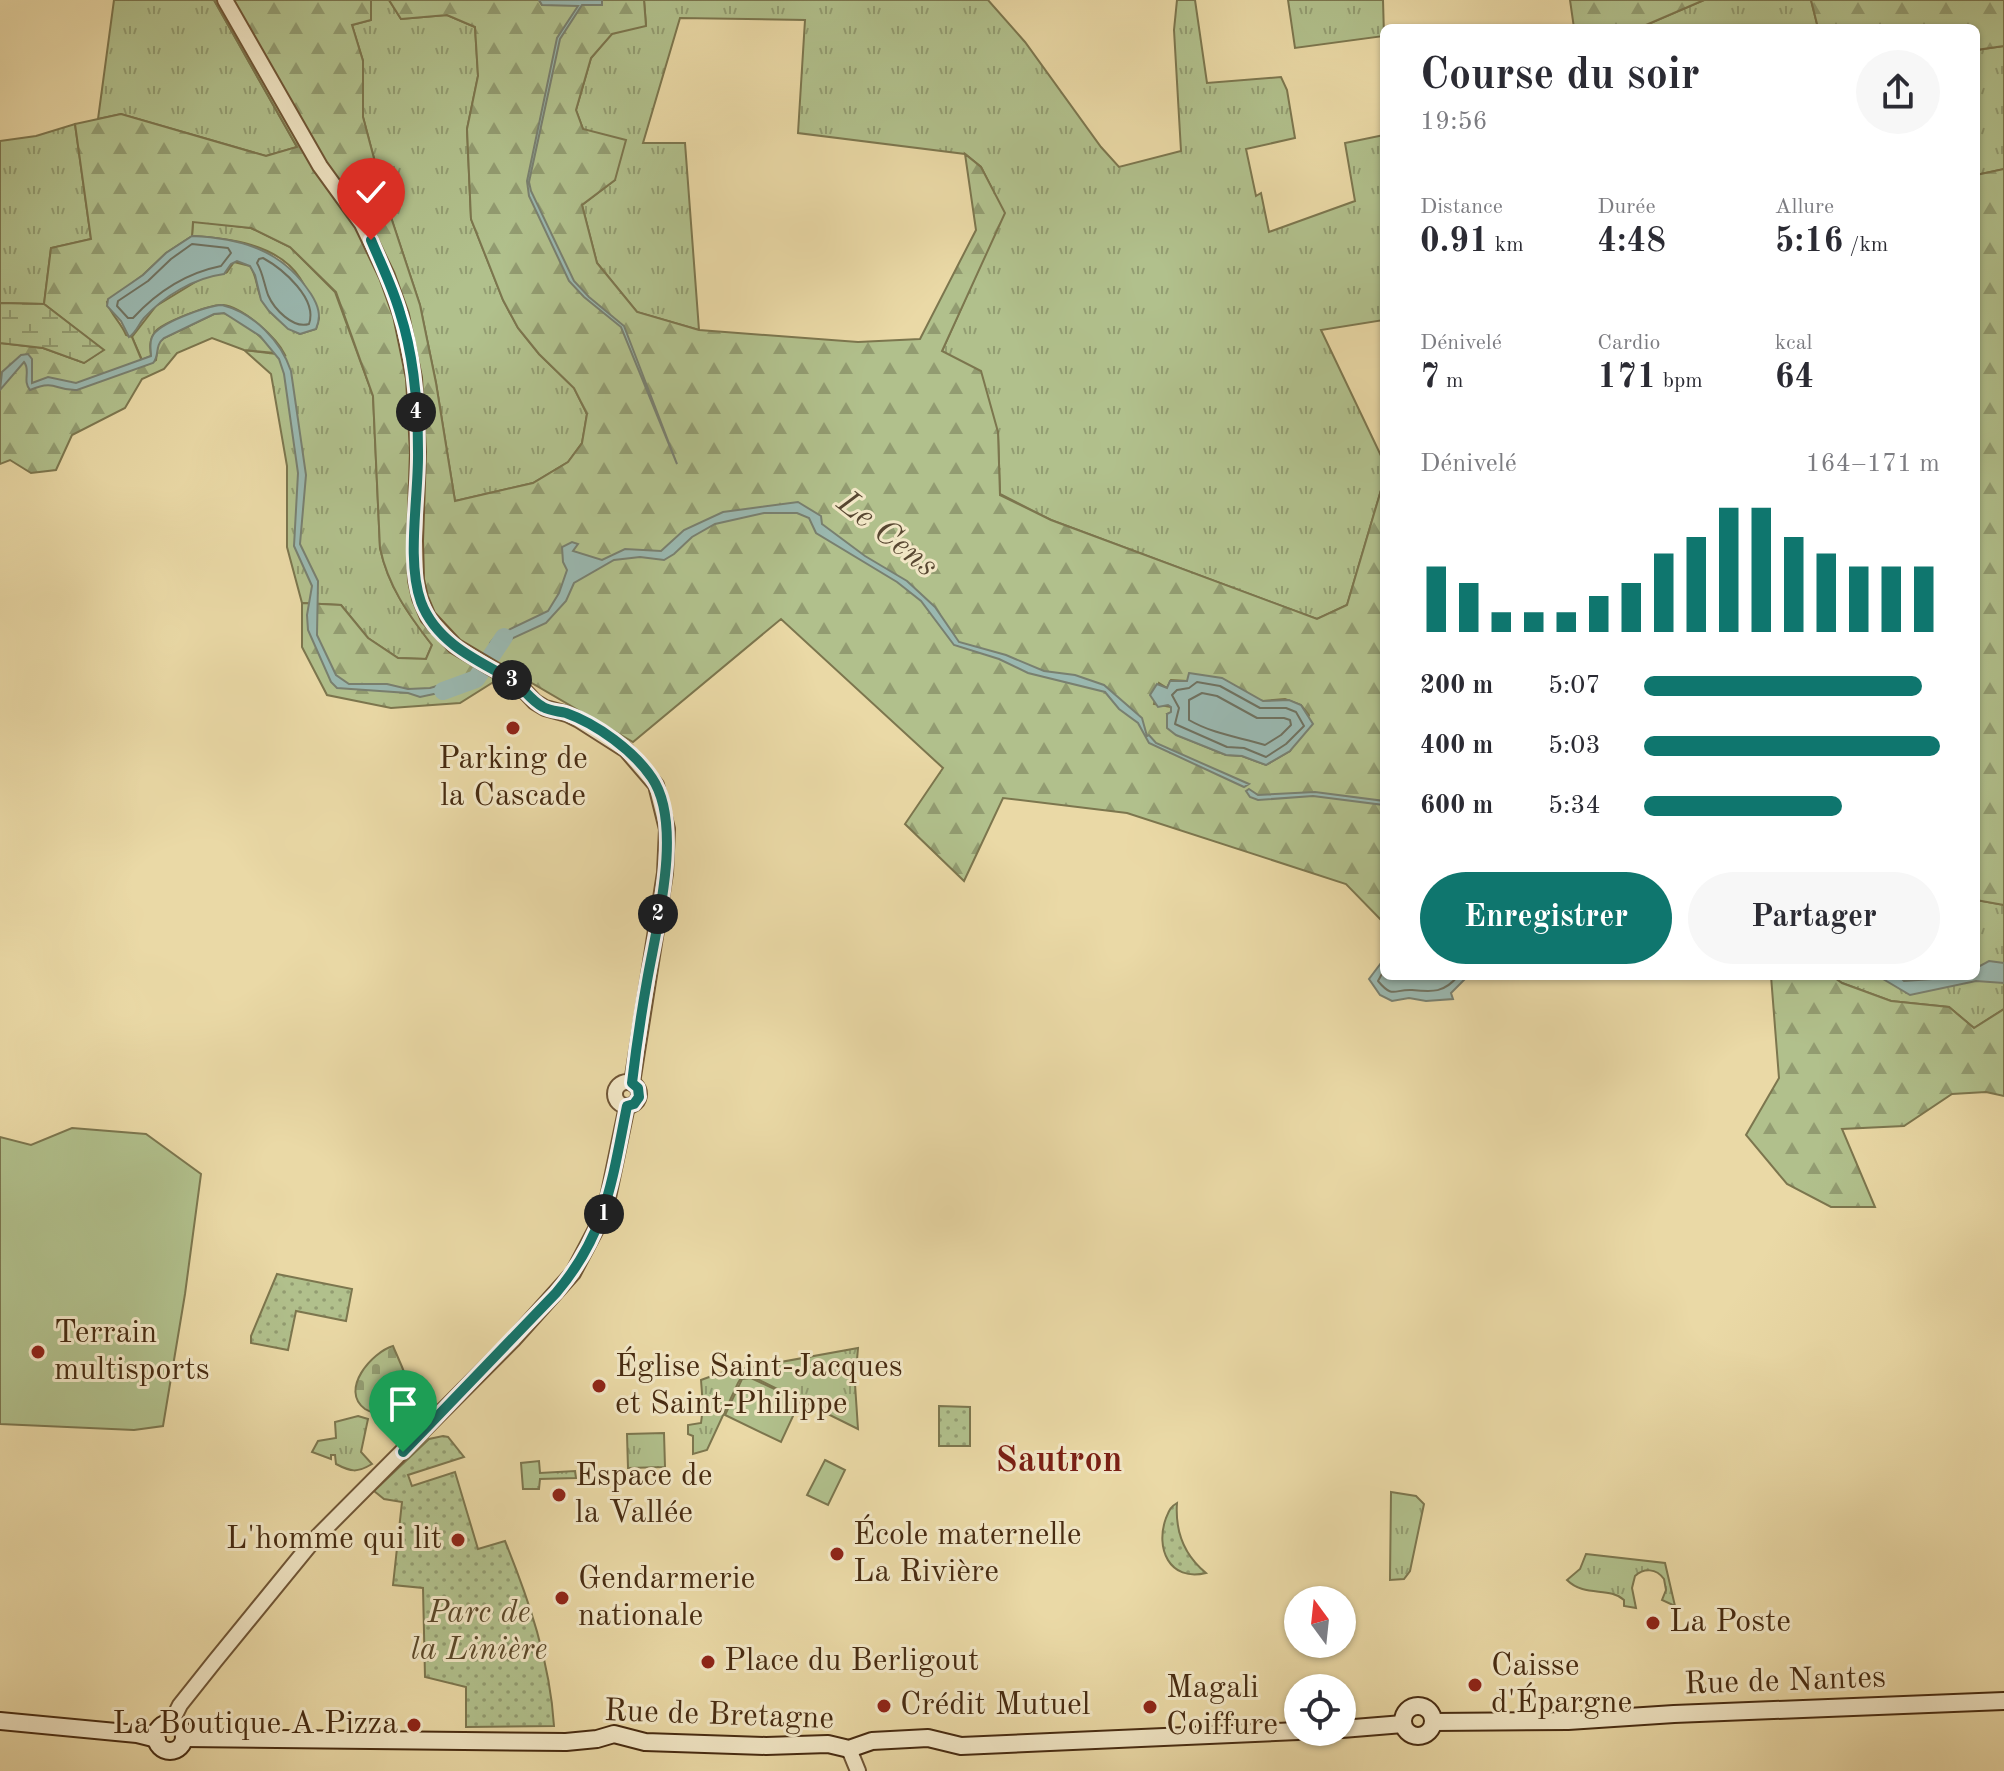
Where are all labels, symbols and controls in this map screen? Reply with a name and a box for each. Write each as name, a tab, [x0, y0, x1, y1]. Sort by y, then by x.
button: share	[1856, 50, 1940, 134]
text: Course du soir	[1420, 54, 1700, 98]
text: 19:56	[1420, 109, 1488, 135]
pin	[337, 158, 405, 240]
icon: check	[349, 170, 393, 214]
text: Distance	[1420, 196, 1503, 218]
text: Durée	[1597, 196, 1656, 218]
text: Allure	[1775, 196, 1834, 218]
text: 0.91	[1420, 225, 1489, 259]
text: 4:48	[1597, 225, 1666, 259]
text: 5:16	[1775, 225, 1843, 259]
text: km	[1489, 234, 1524, 256]
text: /km	[1843, 234, 1888, 256]
text: Dénivelé	[1420, 332, 1502, 354]
text: Cardio	[1597, 332, 1660, 354]
text: kcal	[1775, 332, 1813, 354]
text: 7	[1420, 361, 1440, 395]
text: 171	[1597, 361, 1657, 395]
text: 64	[1775, 361, 1814, 395]
text: m	[1440, 370, 1463, 392]
text: bpm	[1657, 370, 1703, 392]
pin: 4	[396, 392, 436, 432]
text: 4	[410, 401, 422, 423]
text: Dénivelé	[1420, 451, 1517, 477]
text: 164–171 m	[1805, 451, 1940, 477]
water label: Le Cens	[830, 485, 944, 584]
pin: 3	[492, 660, 532, 700]
text: 3	[506, 669, 518, 691]
text: 200 m	[1420, 673, 1493, 699]
text: 5:07	[1548, 673, 1601, 699]
marker: Parking de la Cascade	[504, 719, 522, 737]
text: 400 m	[1420, 733, 1493, 759]
text: 5:03	[1548, 733, 1601, 759]
place label: Parking de la Cascade	[438, 744, 588, 813]
text: 600 m	[1420, 793, 1493, 819]
text: 5:34	[1548, 793, 1601, 819]
button: Enregistrer	[1420, 872, 1672, 964]
button: Partager	[1688, 872, 1940, 964]
pin: 2	[638, 894, 678, 934]
text: 2	[652, 903, 664, 925]
pin: 1	[584, 1194, 624, 1234]
text: 1	[598, 1203, 610, 1225]
place label: Terrain multisports	[54, 1318, 210, 1387]
marker: Terrain multisports	[29, 1343, 47, 1361]
place label: Église Saint-Jacques et Saint-Philippe	[615, 1346, 903, 1421]
pin	[369, 1370, 437, 1452]
marker: Église Saint-Jacques et Saint-Philippe	[590, 1377, 608, 1395]
icon: arrive	[381, 1382, 425, 1426]
district label: Sautron	[995, 1444, 1123, 1480]
place label: Espace de la Vallée	[575, 1461, 712, 1530]
marker: Espace de la Vallée	[550, 1486, 568, 1504]
place label: École maternelle La Rivière	[853, 1514, 1081, 1589]
place label: L'homme qui lit	[226, 1524, 442, 1556]
marker: L'homme qui lit	[449, 1531, 467, 1549]
marker: École maternelle La Rivière	[828, 1545, 846, 1563]
place label: Gendarmerie nationale	[578, 1564, 755, 1633]
north arrow	[1284, 1586, 1356, 1658]
map controls	[1284, 1586, 1356, 1746]
marker: Gendarmerie nationale	[553, 1589, 571, 1607]
park label: Parc de la Linière	[411, 1598, 547, 1667]
place label: La Poste	[1669, 1607, 1791, 1639]
marker: La Poste	[1644, 1614, 1662, 1632]
place label: Place du Berligout	[724, 1646, 979, 1678]
place label: Caisse d'Épargne	[1491, 1651, 1632, 1720]
marker: Place du Berligout	[699, 1653, 717, 1671]
street label: Rue de Nantes	[1684, 1662, 1886, 1702]
place label: Magali Coiffure	[1166, 1673, 1278, 1742]
button: locate	[1284, 1674, 1356, 1746]
marker: Caisse d'Épargne	[1466, 1676, 1484, 1694]
place label: Crédit Mutuel	[900, 1690, 1090, 1722]
street label: Rue de Bretagne	[603, 1696, 835, 1736]
marker: Crédit Mutuel	[875, 1697, 893, 1715]
marker: Magali Coiffure	[1141, 1698, 1159, 1716]
place label: La Boutique A Pizza	[112, 1709, 398, 1741]
marker: La Boutique A Pizza	[405, 1716, 423, 1734]

